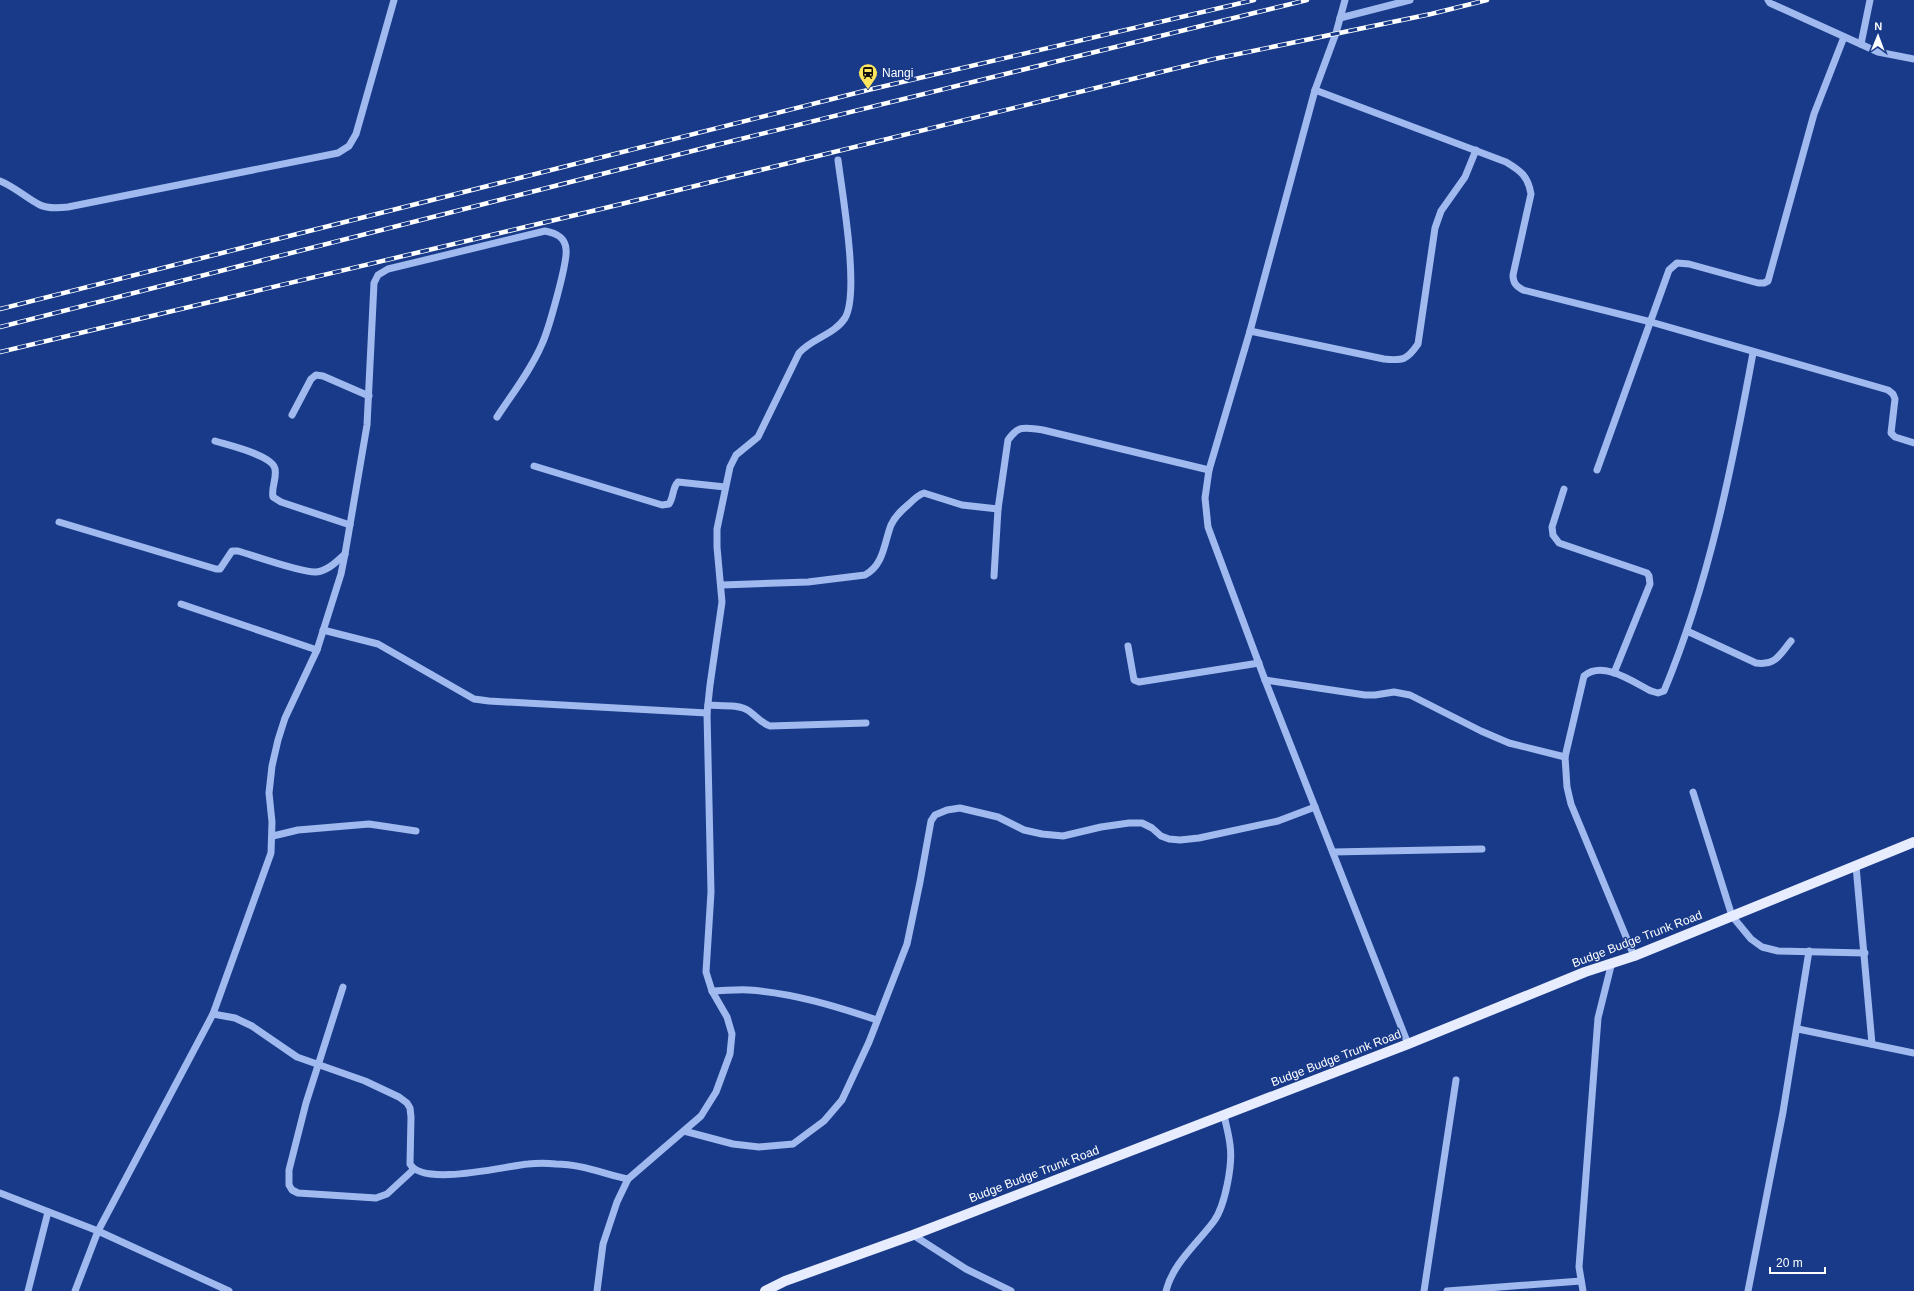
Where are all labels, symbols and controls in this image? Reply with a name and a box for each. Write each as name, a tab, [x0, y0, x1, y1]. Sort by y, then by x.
north arrow	[1858, 16, 1898, 56]
text: N	[1874, 20, 1882, 32]
station icon: Nangi	[857, 62, 879, 90]
place label: Nangi	[882, 66, 913, 80]
street label: Budge Budge Trunk Road	[1570, 908, 1704, 970]
street label: Budge Budge Trunk Road	[1269, 1027, 1403, 1089]
street label: Budge Budge Trunk Road	[967, 1143, 1101, 1205]
scale bar	[1770, 1249, 1825, 1275]
text: 20 m	[1776, 1256, 1803, 1270]

